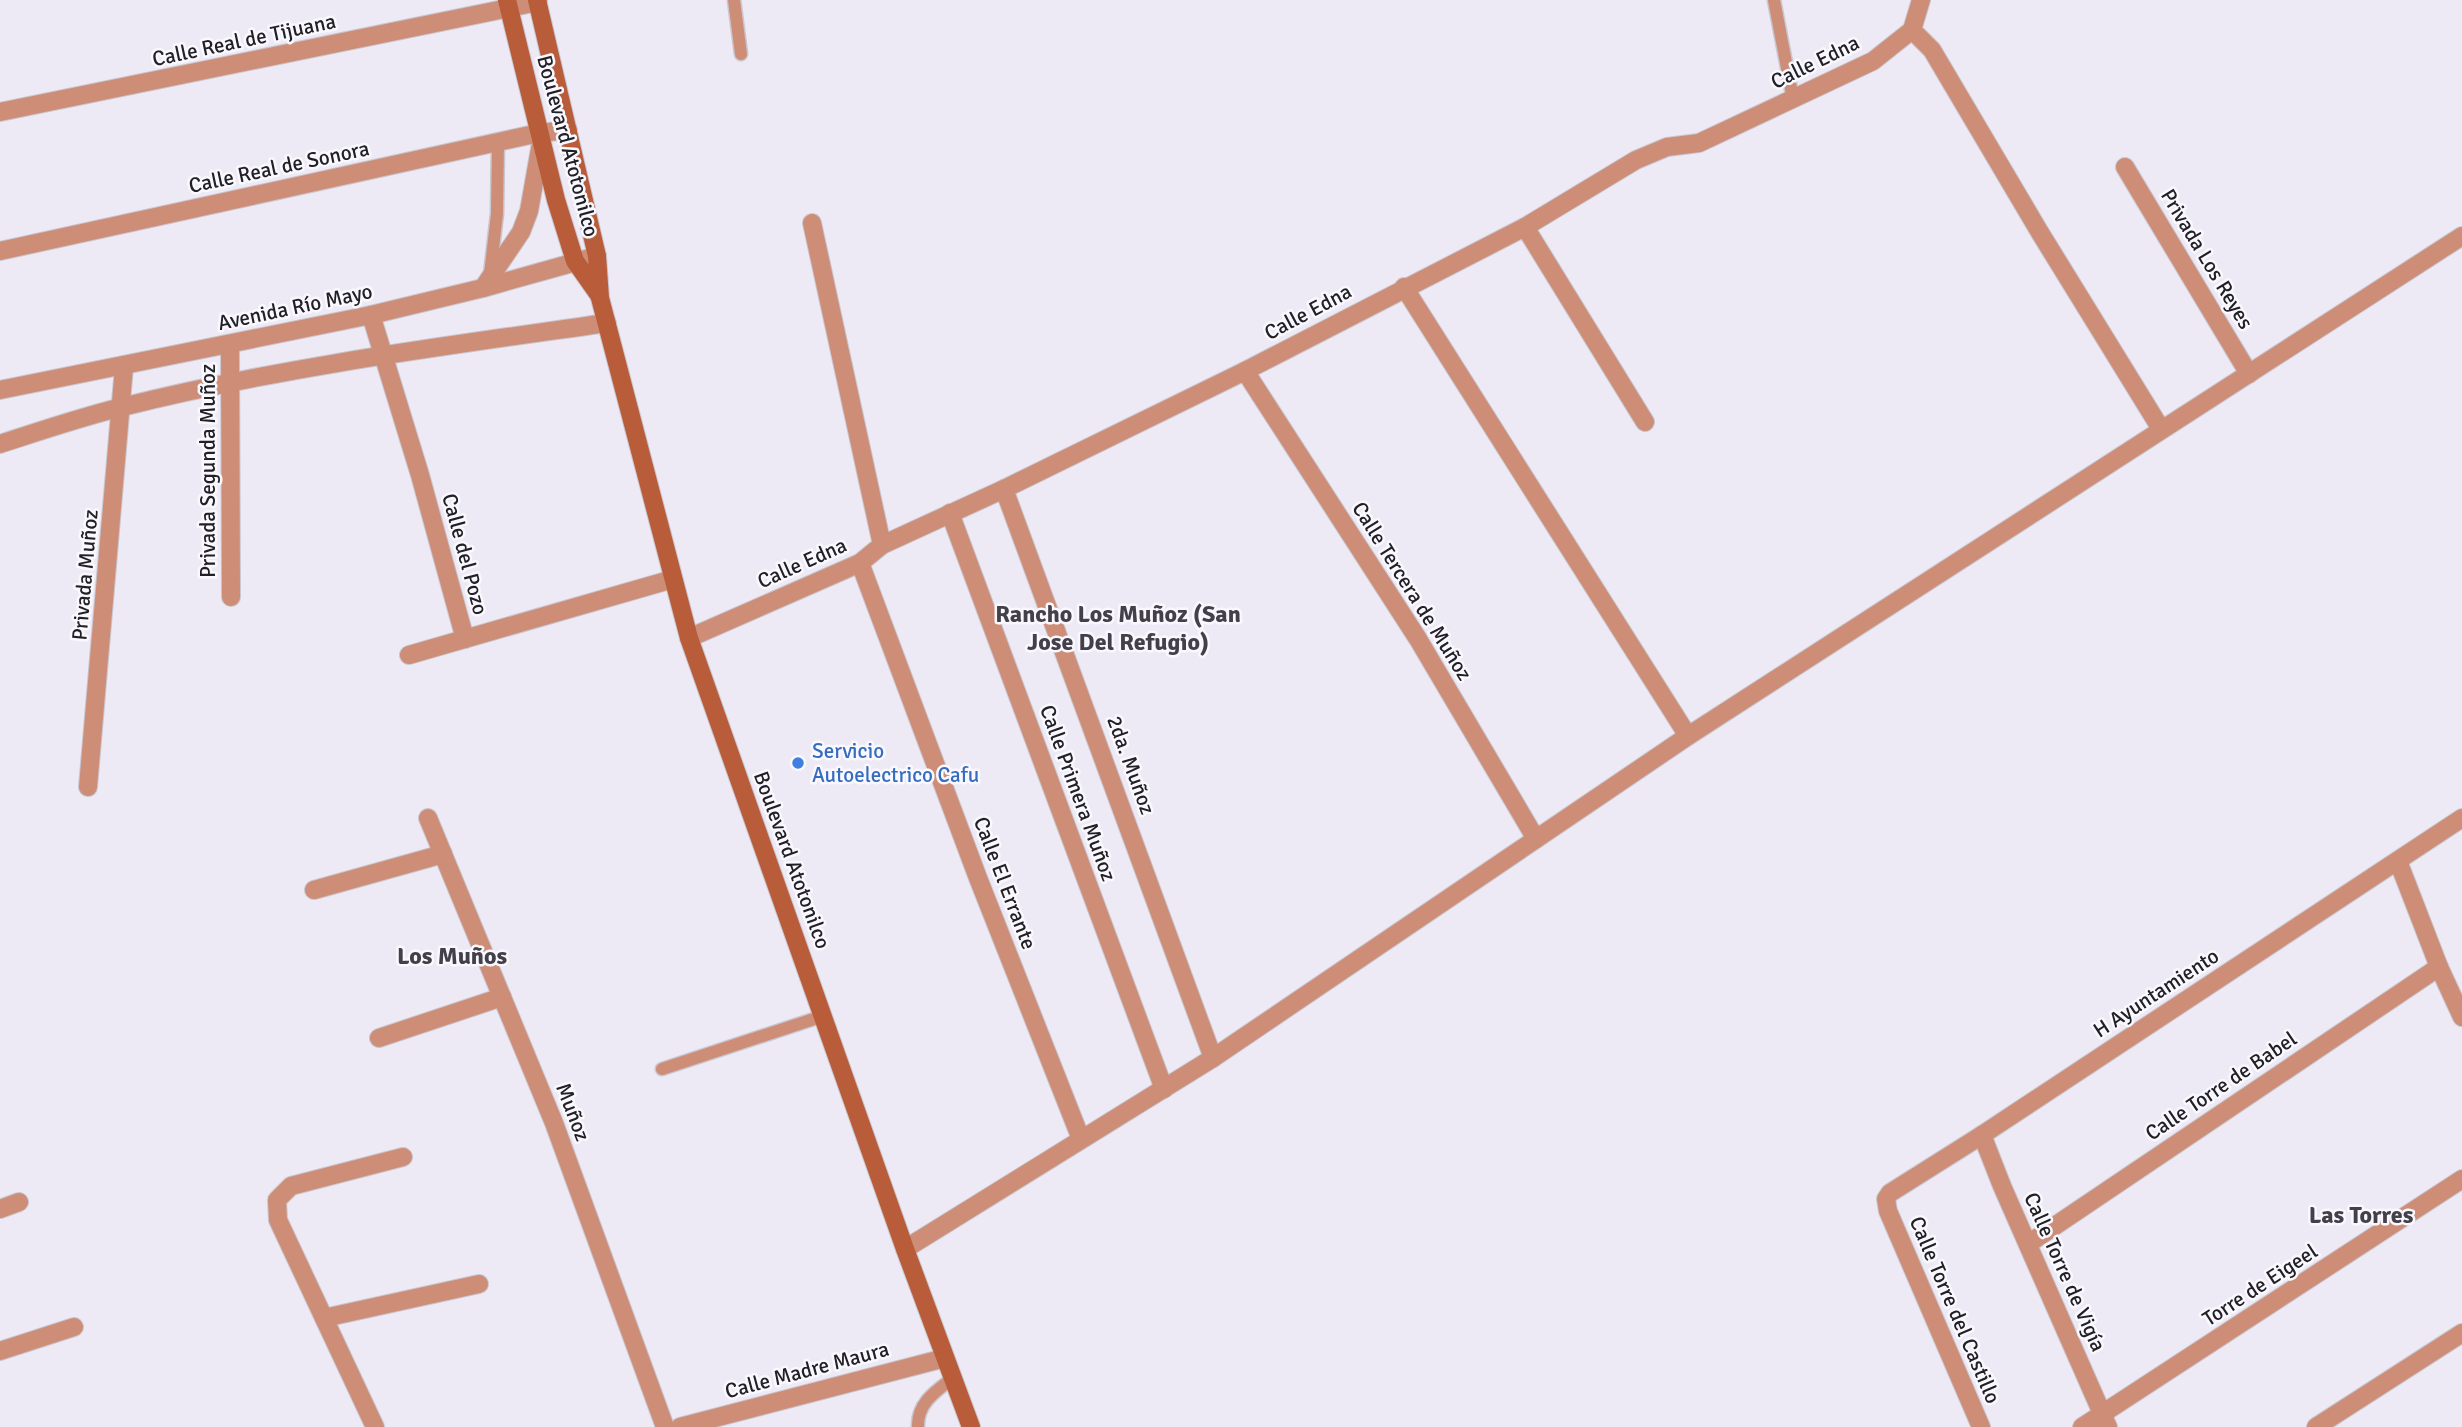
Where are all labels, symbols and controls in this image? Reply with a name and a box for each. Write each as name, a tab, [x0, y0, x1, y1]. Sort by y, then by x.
street label: Calle Real de Tijuana	[150, 8, 338, 72]
street label: Calle Edna	[1767, 29, 1863, 95]
street label: Boulevard Atotonilco	[531, 52, 605, 240]
street label: Calle Real de Sonora	[186, 135, 372, 199]
street label: Privada Los Reyes	[2155, 184, 2259, 334]
street label: Avenida Río Mayo	[215, 278, 375, 336]
street label: Calle Edna	[1260, 278, 1356, 346]
street label: Privada Segunda Muñoz	[195, 364, 221, 578]
street label: Calle del Pozo	[436, 490, 494, 618]
street label: Calle Tercera de Muñoz	[1346, 497, 1478, 685]
street label: Privada Muñoz	[66, 508, 104, 642]
street label: Calle Edna	[753, 532, 851, 594]
district label: Rancho Los Muñoz (San Jose Del Refugio)	[995, 599, 1241, 657]
street label: Calle Primera Muñoz	[1034, 701, 1122, 885]
street label: 2da. Muñoz	[1101, 712, 1161, 818]
place label: Servicio Autoelectrico Cafu	[812, 738, 979, 788]
marker: Servicio Autoelectrico Cafu	[790, 755, 806, 771]
street label: Boulevard Atotonilco	[748, 768, 836, 952]
street label: Calle El Errante	[968, 813, 1042, 953]
district label: Los Muños	[397, 941, 507, 971]
street label: H Ayuntamiento	[2088, 943, 2224, 1043]
street label: Calle Torre de Babel	[2140, 1026, 2302, 1146]
street label: Muñoz	[550, 1079, 596, 1145]
street label: Calle Torre de Vigía	[2018, 1188, 2112, 1356]
district label: Las Torres	[2309, 1200, 2414, 1230]
street label: Calle Torre del Castillo	[1904, 1213, 2006, 1407]
street label: Torre de Eigeel	[2198, 1238, 2322, 1332]
street label: Calle Madre Maura	[722, 1336, 892, 1404]

